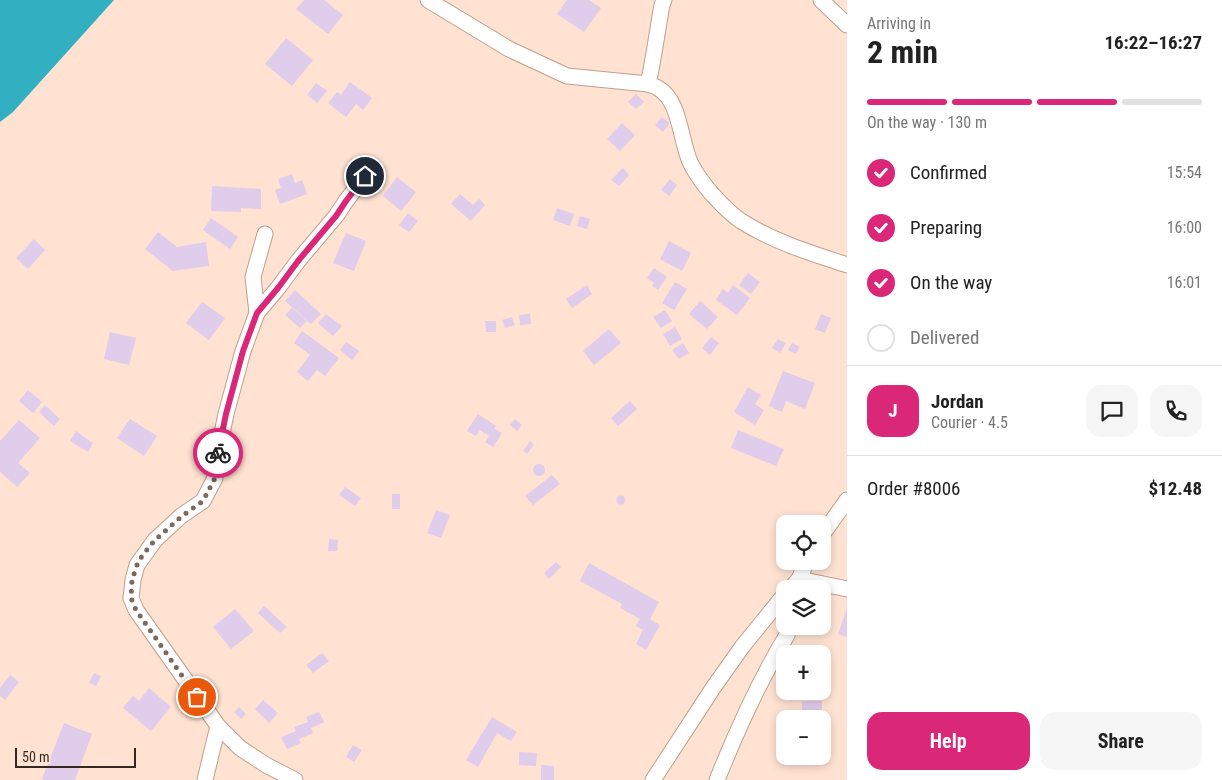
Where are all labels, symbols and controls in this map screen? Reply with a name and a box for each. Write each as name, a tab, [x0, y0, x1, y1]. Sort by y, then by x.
text: Arriving in	[867, 14, 931, 33]
text: 16:22–16:27	[1104, 31, 1202, 54]
text: 2 min	[867, 33, 938, 71]
text: On the way · 130 m	[867, 113, 987, 132]
pin	[344, 155, 386, 197]
icon: check	[867, 159, 895, 187]
text: Confirmed	[910, 161, 987, 184]
icon: home	[351, 162, 379, 190]
text: 15:54	[1167, 163, 1202, 182]
icon: check	[867, 214, 895, 242]
text: Preparing	[910, 216, 982, 239]
text: 16:00	[1167, 218, 1202, 237]
icon: check	[867, 269, 895, 297]
text: On the way	[910, 271, 992, 294]
text: 16:01	[1167, 273, 1202, 292]
text: Delivered	[910, 326, 979, 349]
button: chat	[1086, 385, 1138, 437]
button: phone	[1150, 385, 1202, 437]
text: Jordan	[931, 390, 984, 413]
text: J	[888, 399, 898, 422]
text: Courier · 4.5	[931, 413, 1008, 432]
courier	[193, 428, 243, 478]
icon: bike	[204, 439, 232, 467]
text: Order #8006	[867, 477, 960, 500]
text: $12.48	[1148, 477, 1202, 500]
map controls	[776, 515, 831, 765]
button: locate	[776, 515, 831, 570]
button: layers	[776, 580, 831, 635]
button: +	[776, 645, 831, 700]
pin	[176, 676, 218, 718]
icon: bag	[183, 683, 211, 711]
button: −	[776, 710, 831, 765]
button: Help	[867, 712, 1030, 770]
button: Share	[1040, 712, 1202, 770]
scale bar	[15, 745, 136, 768]
text: 50 m	[22, 749, 50, 765]

